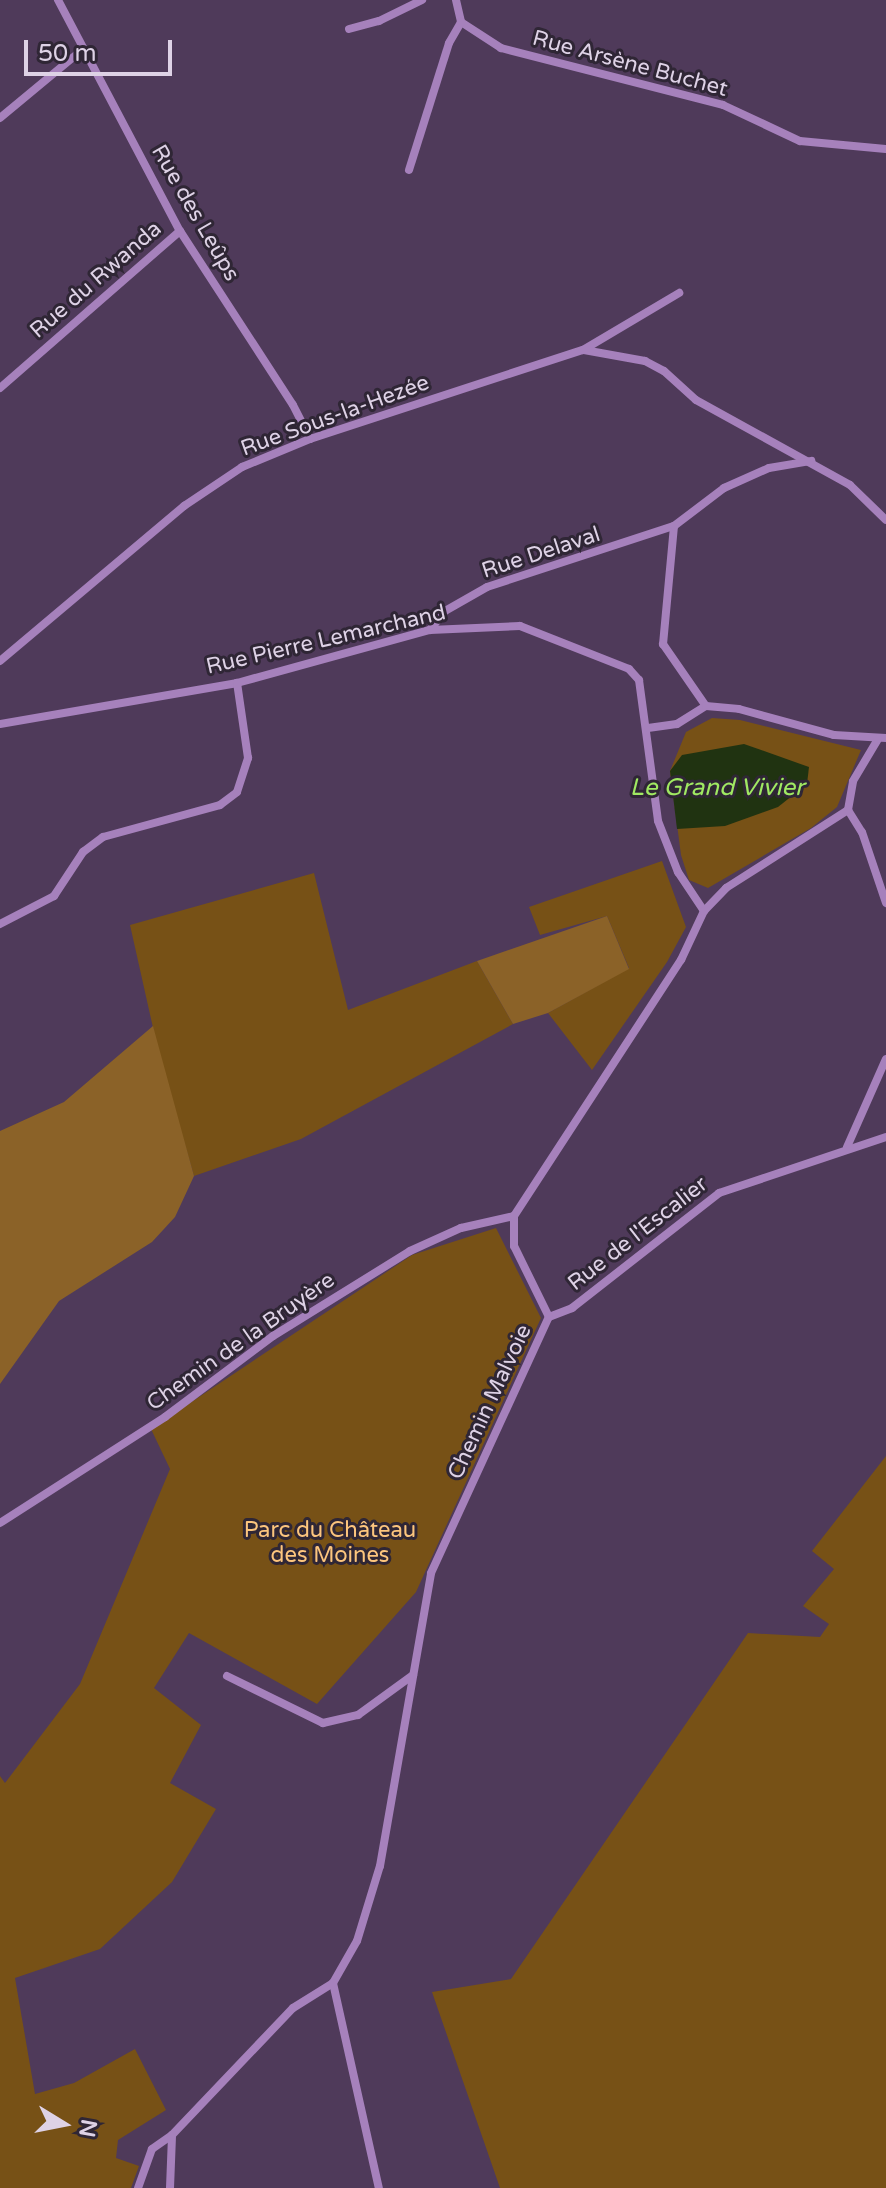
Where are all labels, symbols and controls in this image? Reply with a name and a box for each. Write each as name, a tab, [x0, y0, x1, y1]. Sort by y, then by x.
scale bar	[28, 24, 176, 74]
street label: Rue Arsène Buchet	[530, 25, 730, 103]
text: 50 m	[38, 39, 96, 68]
street label: Rue des Leûps	[145, 140, 245, 286]
street label: Rue du Rwanda	[25, 216, 167, 344]
street label: Rue Sous-la-Hezée	[237, 370, 433, 462]
street label: Rue Delaval	[479, 521, 603, 585]
street label: Rue Pierre Lemarchand	[204, 600, 448, 680]
water label: Le Grand Vivier	[630, 774, 804, 802]
street label: Rue de l'Escalier	[563, 1171, 713, 1297]
street label: Chemin de la Bruyère	[142, 1267, 340, 1417]
street label: Chemin Malvoie	[443, 1320, 537, 1484]
park label: Parc du Château des Moines	[244, 1517, 416, 1568]
north arrow	[24, 2084, 104, 2164]
text: N	[73, 2117, 102, 2139]

